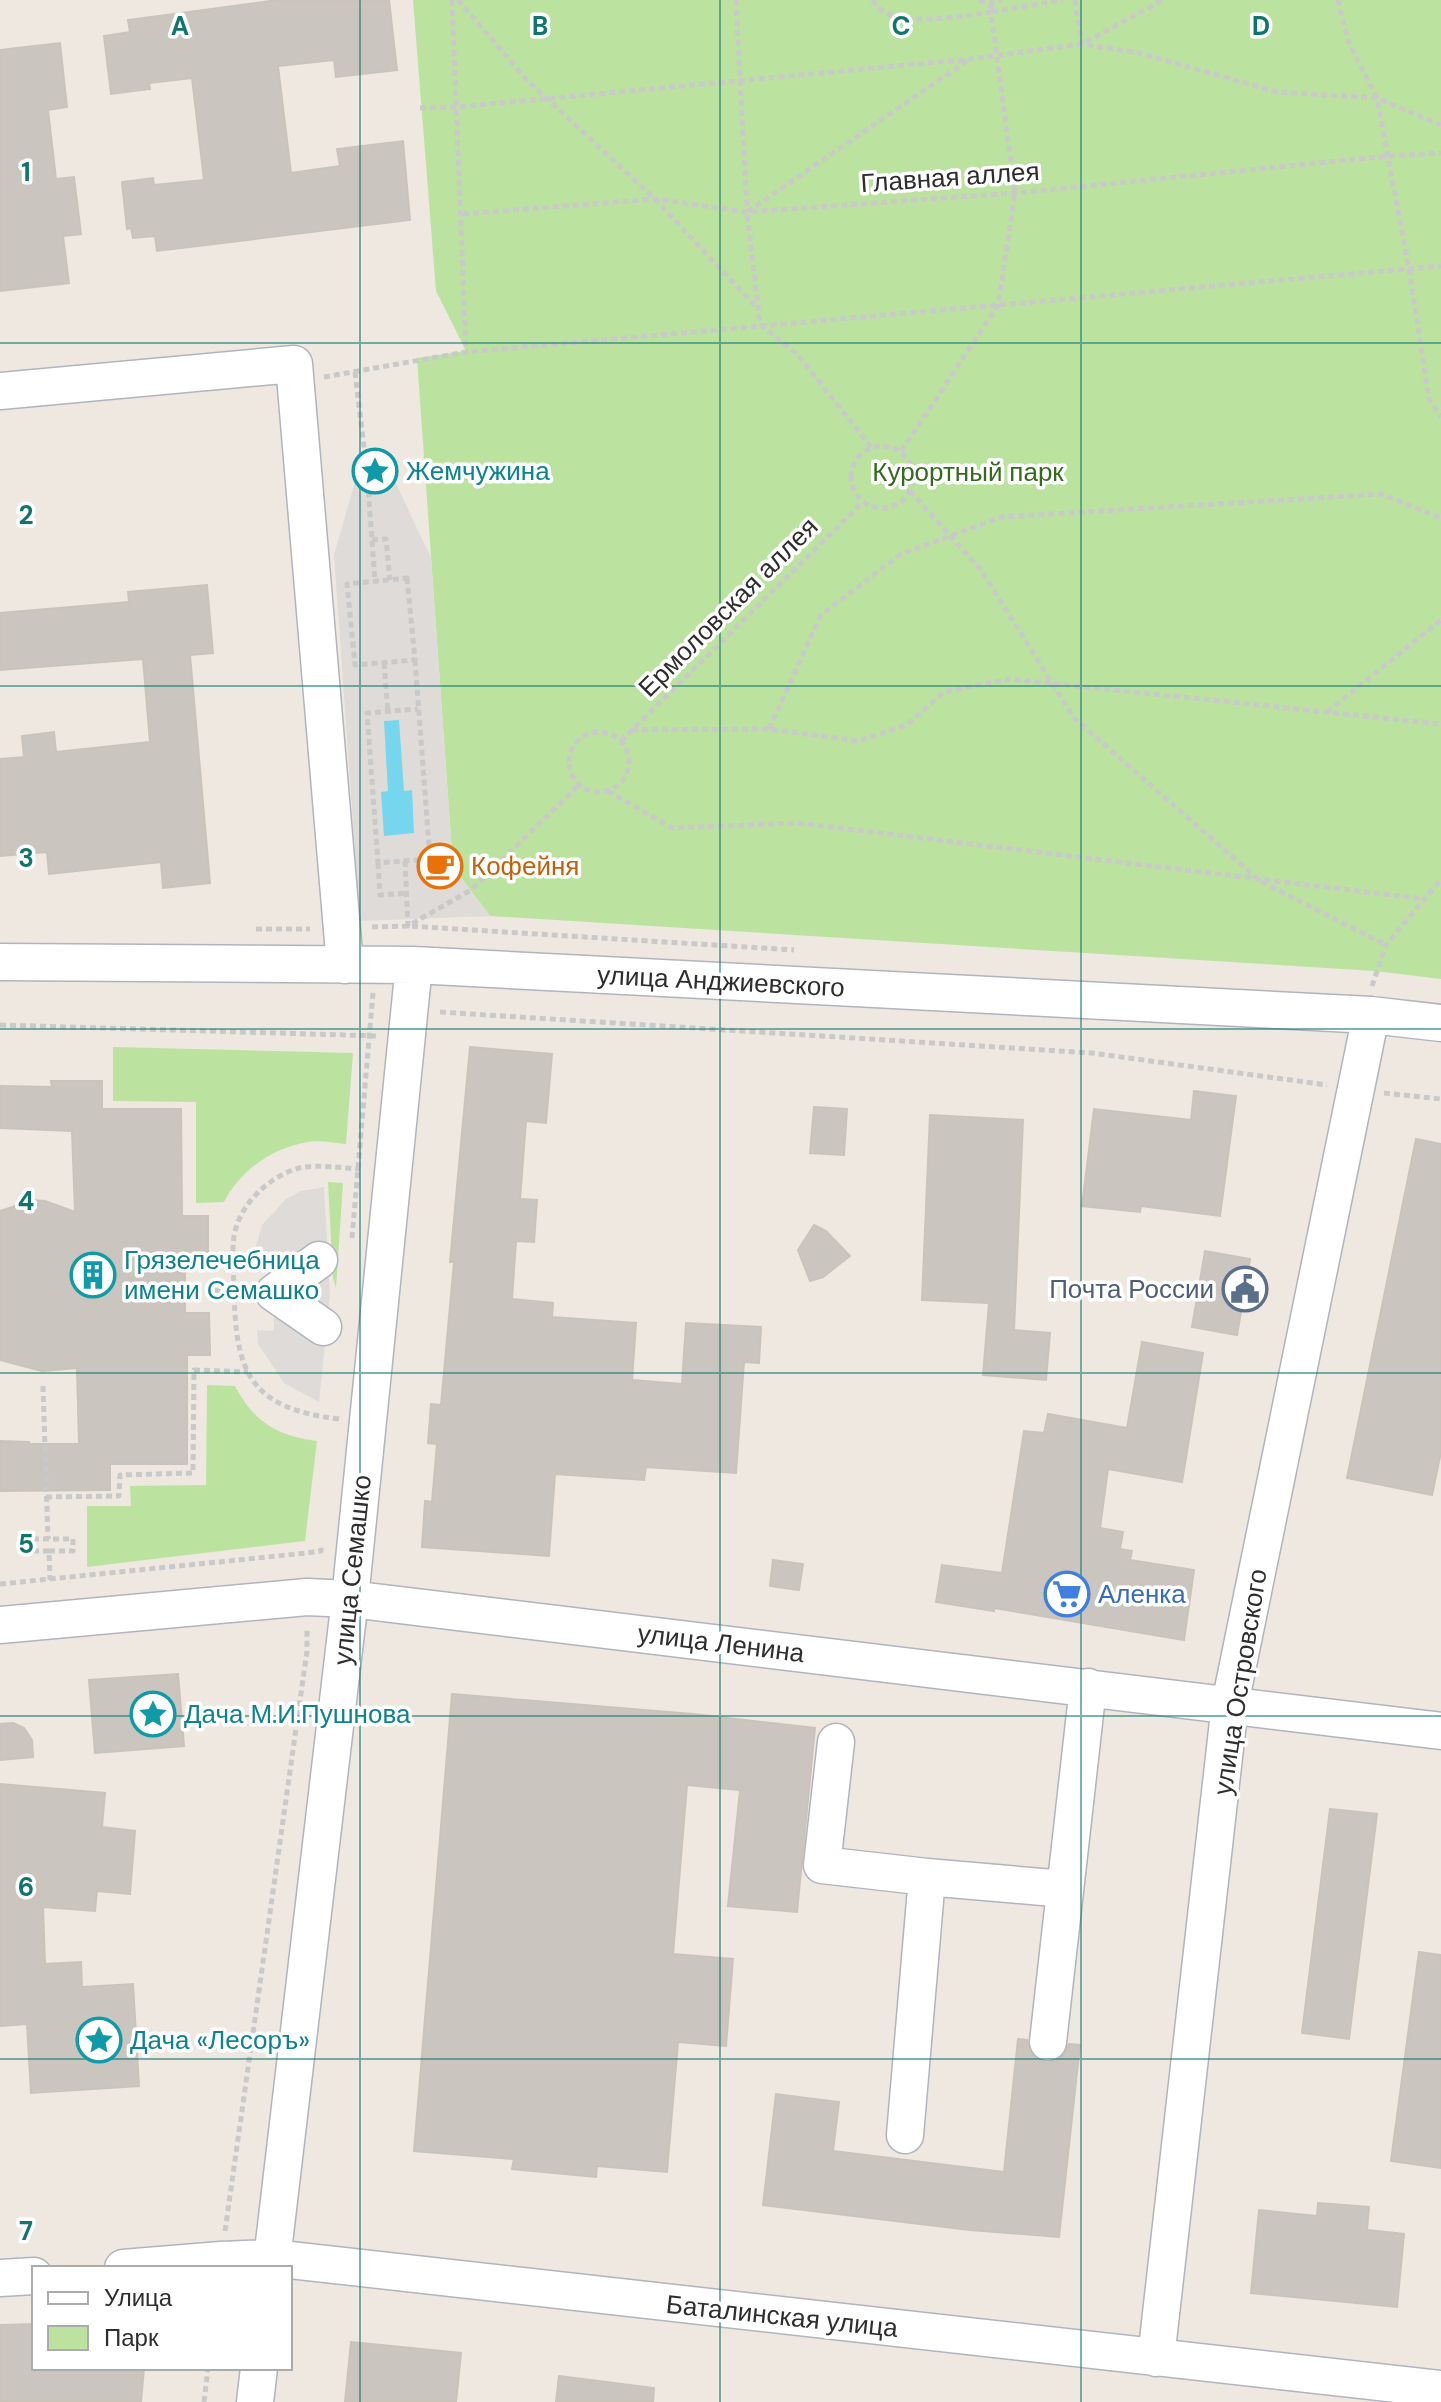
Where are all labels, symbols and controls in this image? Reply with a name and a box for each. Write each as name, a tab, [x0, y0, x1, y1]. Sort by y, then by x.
text: A	[171, 9, 189, 43]
text: B	[532, 9, 548, 43]
text: C	[891, 9, 911, 43]
text: D	[1252, 9, 1270, 43]
street label: Главная аллея	[859, 154, 1041, 200]
text: 1	[21, 155, 31, 189]
place icon: Жемчужина	[351, 447, 399, 495]
place label: Жемчужина	[406, 454, 550, 488]
park label: Курортный парк	[872, 455, 1064, 489]
text: 2	[18, 498, 34, 532]
street label: Ермоловская аллея	[631, 510, 825, 704]
text: 3	[18, 841, 34, 875]
cafe icon: Кофейня	[416, 842, 464, 890]
place label: Кофейня	[471, 849, 579, 883]
street label: улица Анджиевского	[596, 958, 846, 1004]
text: 4	[18, 1184, 34, 1218]
place label: Грязелечебница имени Семашко	[124, 1243, 320, 1307]
building icon: Грязелечебница имени Семашко	[69, 1251, 117, 1299]
public building icon: Почта России	[1221, 1265, 1269, 1313]
place label: Почта России	[1049, 1272, 1214, 1306]
street label: улица Семашко	[325, 1473, 379, 1667]
text: 5	[18, 1527, 34, 1561]
street label: улица Островского	[1205, 1567, 1275, 1797]
supermarket icon: Аленка	[1043, 1570, 1091, 1618]
place label: Аленка	[1098, 1577, 1186, 1611]
street label: улица Ленина	[636, 1616, 807, 1670]
place icon: Дача М.И.Пушнова	[129, 1690, 177, 1738]
place label: Дача М.И.Пушнова	[184, 1697, 411, 1731]
text: 6	[18, 1870, 34, 1904]
place icon: Дача «Лесоръ»	[75, 2016, 123, 2064]
place label: Дача «Лесоръ»	[130, 2023, 310, 2057]
text: 7	[19, 2214, 33, 2248]
legend	[32, 2266, 292, 2370]
text: Улица	[104, 2282, 173, 2313]
street label: Баталинская улица	[664, 2287, 900, 2345]
text: Парк	[104, 2322, 159, 2353]

